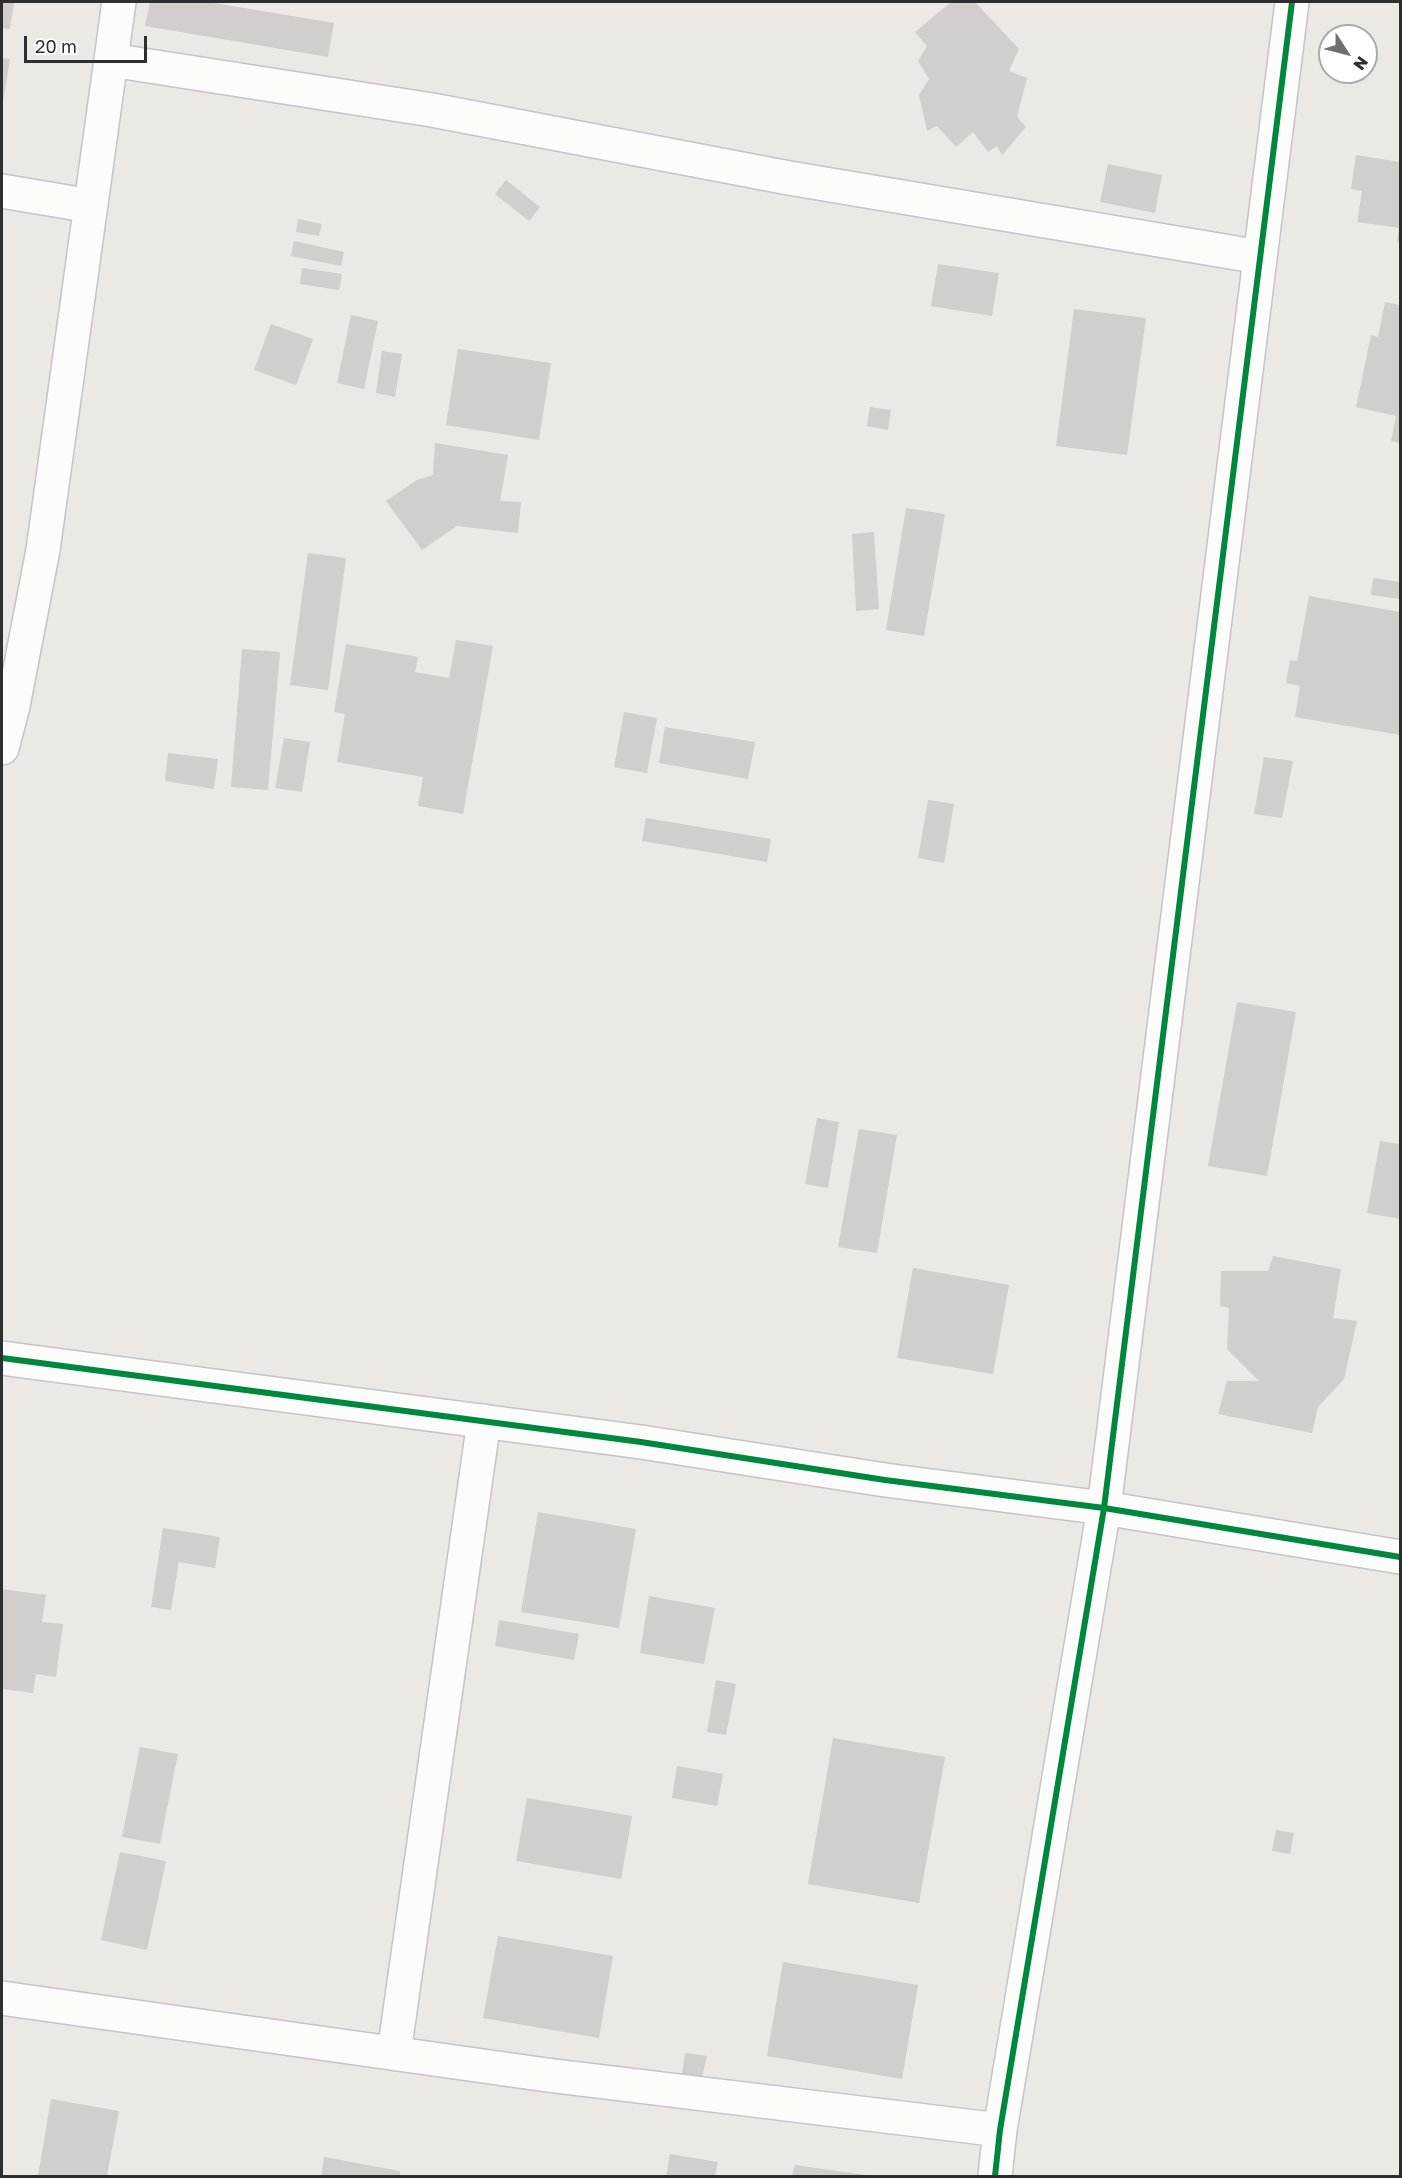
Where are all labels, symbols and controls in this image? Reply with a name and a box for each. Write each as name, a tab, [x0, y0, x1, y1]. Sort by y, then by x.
scale bar	[27, 24, 150, 62]
north arrow	[1318, 24, 1378, 84]
text: 20 m	[35, 35, 77, 57]
text: N	[1349, 53, 1373, 74]

